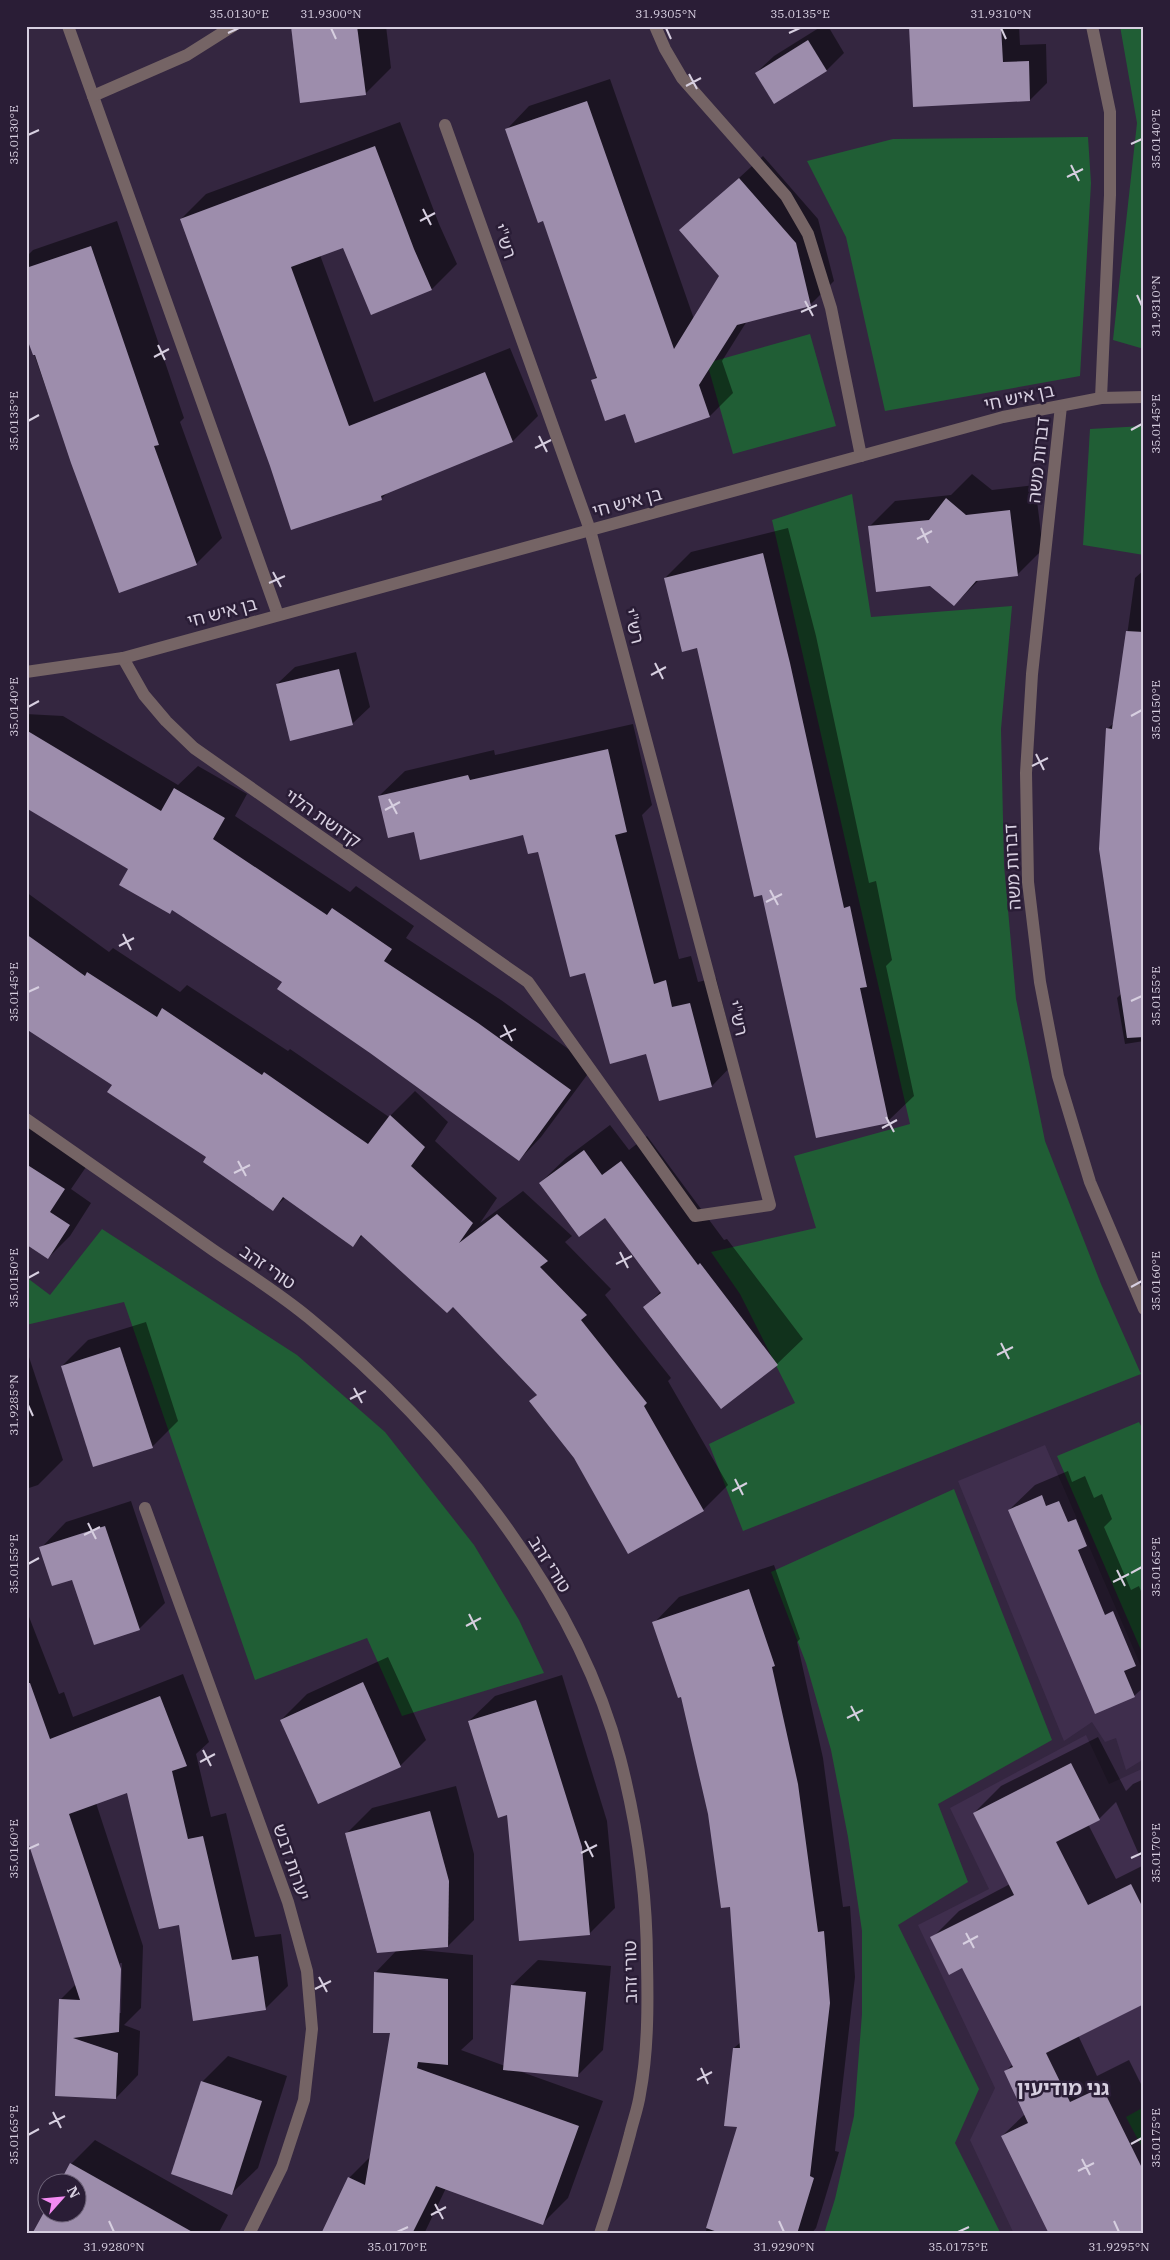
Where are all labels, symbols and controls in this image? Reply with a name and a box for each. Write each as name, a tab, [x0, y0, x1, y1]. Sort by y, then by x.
text: 35.0130°E	[209, 6, 269, 21]
text: 31.9300°N	[300, 6, 362, 21]
text: 31.9305°N	[635, 6, 697, 21]
text: 35.0135°E	[770, 6, 830, 21]
text: 31.9310°N	[970, 6, 1032, 21]
text: 35.0130°E	[6, 105, 21, 165]
text: 35.0140°E	[1148, 109, 1163, 169]
street label: רש"י	[488, 220, 522, 262]
text: 31.9310°N	[1148, 275, 1163, 337]
street label: בן איש חי	[982, 378, 1056, 416]
text: 35.0135°E	[6, 391, 21, 451]
text: 35.0145°E	[1148, 394, 1163, 454]
street label: דברות משה	[1022, 416, 1054, 504]
street label: בן איש חי	[590, 482, 664, 522]
street label: בן איש חי	[185, 592, 259, 632]
street label: רש"י	[618, 606, 650, 646]
text: 35.0140°E	[6, 677, 21, 737]
text: 35.0150°E	[1148, 680, 1163, 740]
street label: קדושת הלוי	[281, 783, 365, 853]
street label: דברות משה	[998, 823, 1026, 911]
text: 35.0145°E	[6, 962, 21, 1022]
text: 35.0155°E	[1148, 966, 1163, 1026]
street label: רש"י	[722, 998, 754, 1038]
street label: טורי זהב	[236, 1239, 300, 1295]
text: 35.0150°E	[6, 1248, 21, 1308]
text: 35.0160°E	[1148, 1251, 1163, 1311]
text: 31.9285°N	[6, 1374, 21, 1436]
street label: טורי זהב	[524, 1531, 576, 1597]
text: 35.0155°E	[6, 1534, 21, 1594]
text: 35.0165°E	[1148, 1537, 1163, 1597]
text: 35.0160°E	[6, 1819, 21, 1879]
street label: יערות דבש	[268, 1821, 316, 1903]
text: 35.0170°E	[1148, 1823, 1163, 1883]
street label: טורי זהב	[618, 1940, 642, 2004]
district label: גני מודיעין	[1017, 2074, 1109, 2101]
text: 35.0165°E	[6, 2105, 21, 2165]
text: 35.0175°E	[1148, 2108, 1163, 2168]
north arrow	[38, 2172, 88, 2222]
text: N	[63, 2183, 84, 2201]
text: 31.9280°N	[83, 2239, 145, 2254]
text: 35.0170°E	[367, 2239, 427, 2254]
text: 31.9290°N	[753, 2239, 815, 2254]
text: 35.0175°E	[928, 2239, 988, 2254]
text: 31.9295°N	[1088, 2239, 1150, 2254]

